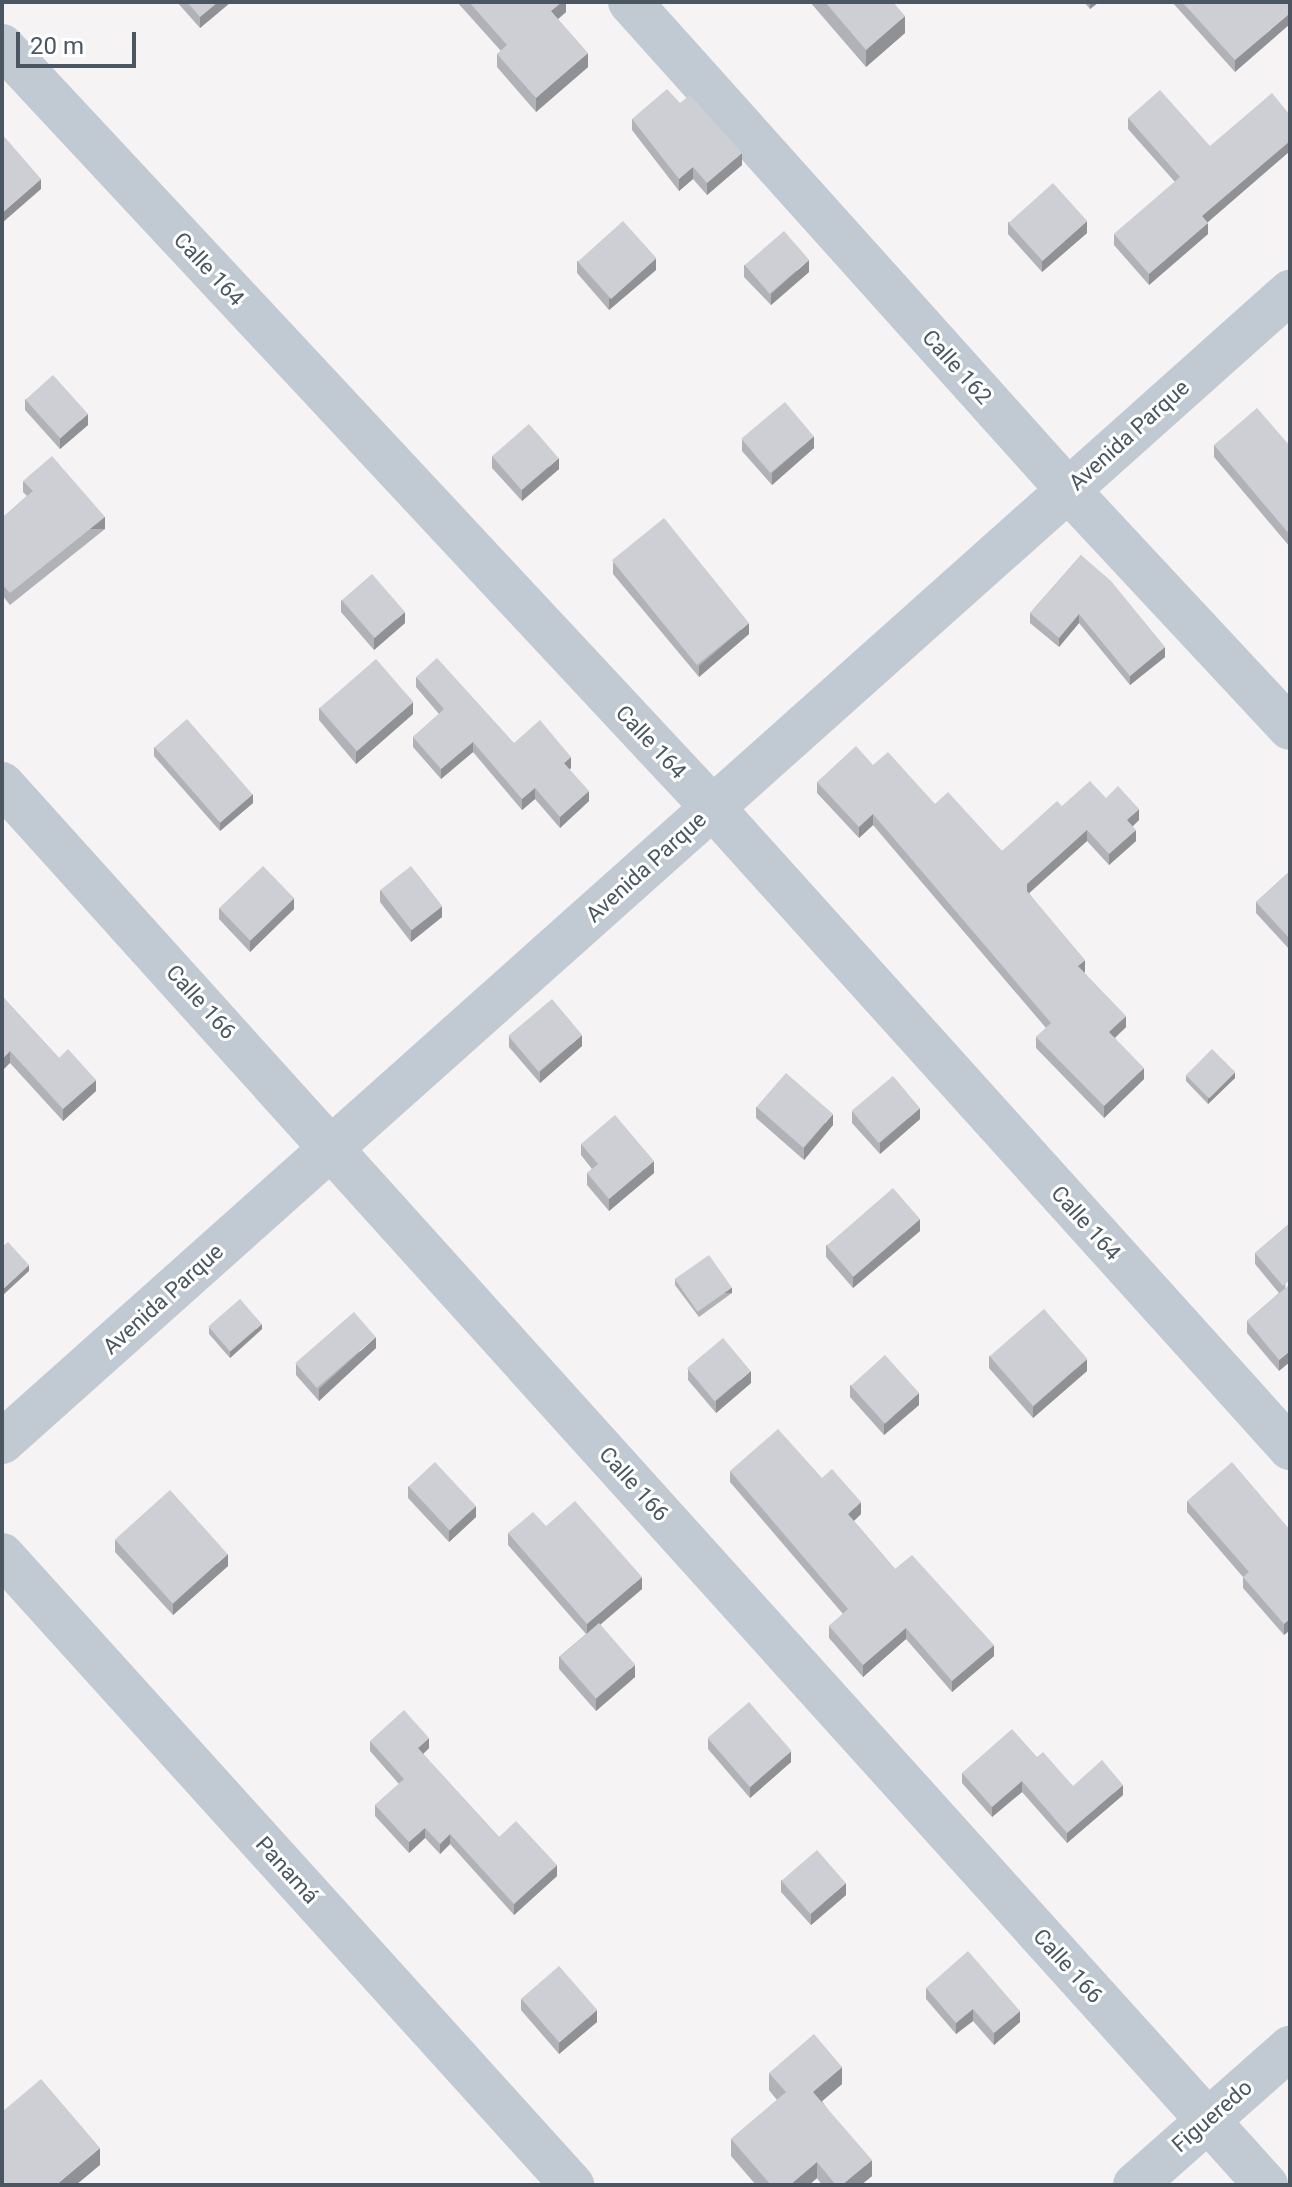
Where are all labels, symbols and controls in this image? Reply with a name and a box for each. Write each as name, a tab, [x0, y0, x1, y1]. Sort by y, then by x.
scale bar	[20, 16, 140, 66]
text: 20 m	[30, 32, 84, 60]
street label: Calle 164	[168, 227, 250, 311]
street label: Calle 162	[917, 324, 997, 410]
street label: Avenida Parque	[1063, 374, 1195, 496]
street label: Calle 164	[610, 700, 692, 784]
street label: Avenida Parque	[580, 806, 712, 928]
street label: Calle 166	[161, 959, 241, 1045]
street label: Calle 164	[1046, 1180, 1126, 1266]
street label: Avenida Parque	[97, 1238, 229, 1360]
street label: Calle 166	[594, 1441, 674, 1527]
street label: Panamá	[250, 1831, 324, 1909]
street label: Calle 166	[1028, 1923, 1108, 2009]
street label: Figueredo	[1167, 2074, 1257, 2158]

